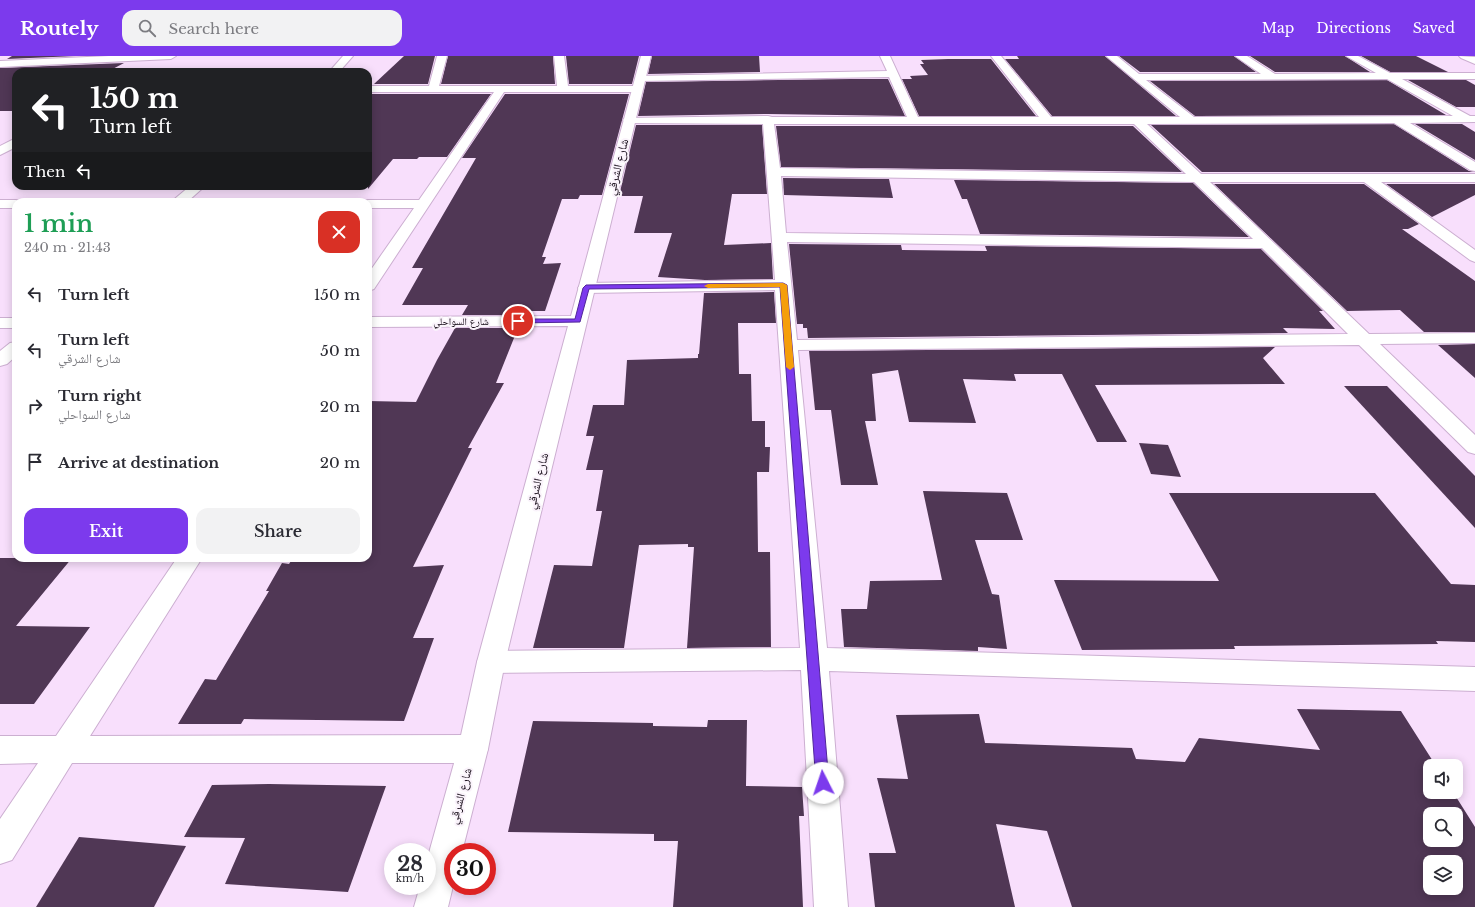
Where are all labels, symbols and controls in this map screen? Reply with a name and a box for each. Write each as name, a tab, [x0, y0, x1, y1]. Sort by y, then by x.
search box	[122, 10, 402, 46]
text: Routely	[20, 17, 98, 40]
icon: search	[136, 17, 158, 39]
text: Search here	[168, 19, 259, 38]
text: Map	[1262, 19, 1294, 37]
text: Directions	[1316, 19, 1391, 37]
text: Saved	[1413, 19, 1455, 37]
text: 150 m	[90, 81, 178, 116]
icon: left	[24, 84, 76, 136]
text: Turn left	[90, 116, 172, 138]
street label: شارع الشرقي	[603, 137, 634, 198]
icon: left	[73, 160, 95, 182]
text: Then	[24, 162, 65, 181]
text: 1 min	[24, 209, 93, 238]
button: close	[318, 211, 360, 253]
text: 240 m · 21:43	[24, 239, 111, 256]
icon: left	[24, 283, 46, 305]
text: Turn left	[58, 285, 129, 304]
text: 150 m	[314, 285, 360, 304]
pin	[501, 304, 535, 338]
icon: arrive	[507, 310, 529, 332]
street label: شارع السواحلي	[433, 315, 489, 329]
text: Turn left	[58, 330, 129, 349]
icon: left	[24, 339, 46, 361]
text: 50 m	[320, 341, 360, 360]
text: شارع الشرقي	[58, 350, 121, 367]
text: Turn right	[58, 386, 141, 405]
icon: right	[24, 395, 46, 417]
text: 20 m	[320, 397, 360, 416]
text: شارع السواحلي	[58, 406, 130, 423]
icon: arrive	[24, 451, 46, 473]
street label: شارع الشرقي	[523, 451, 554, 512]
text: Arrive at destination	[58, 453, 219, 472]
text: 20 m	[320, 453, 360, 472]
button: Exit	[24, 508, 188, 554]
button: Share	[196, 508, 360, 554]
map controls	[1423, 759, 1463, 895]
button: sound	[1423, 759, 1463, 799]
position arrow	[802, 762, 844, 804]
street label: شارع الشرقي	[445, 766, 478, 827]
button: search	[1423, 807, 1463, 847]
speed limit sign: 30	[444, 843, 496, 895]
text: 28	[397, 852, 423, 876]
button: layers	[1423, 855, 1463, 895]
text: km/h	[396, 872, 424, 885]

